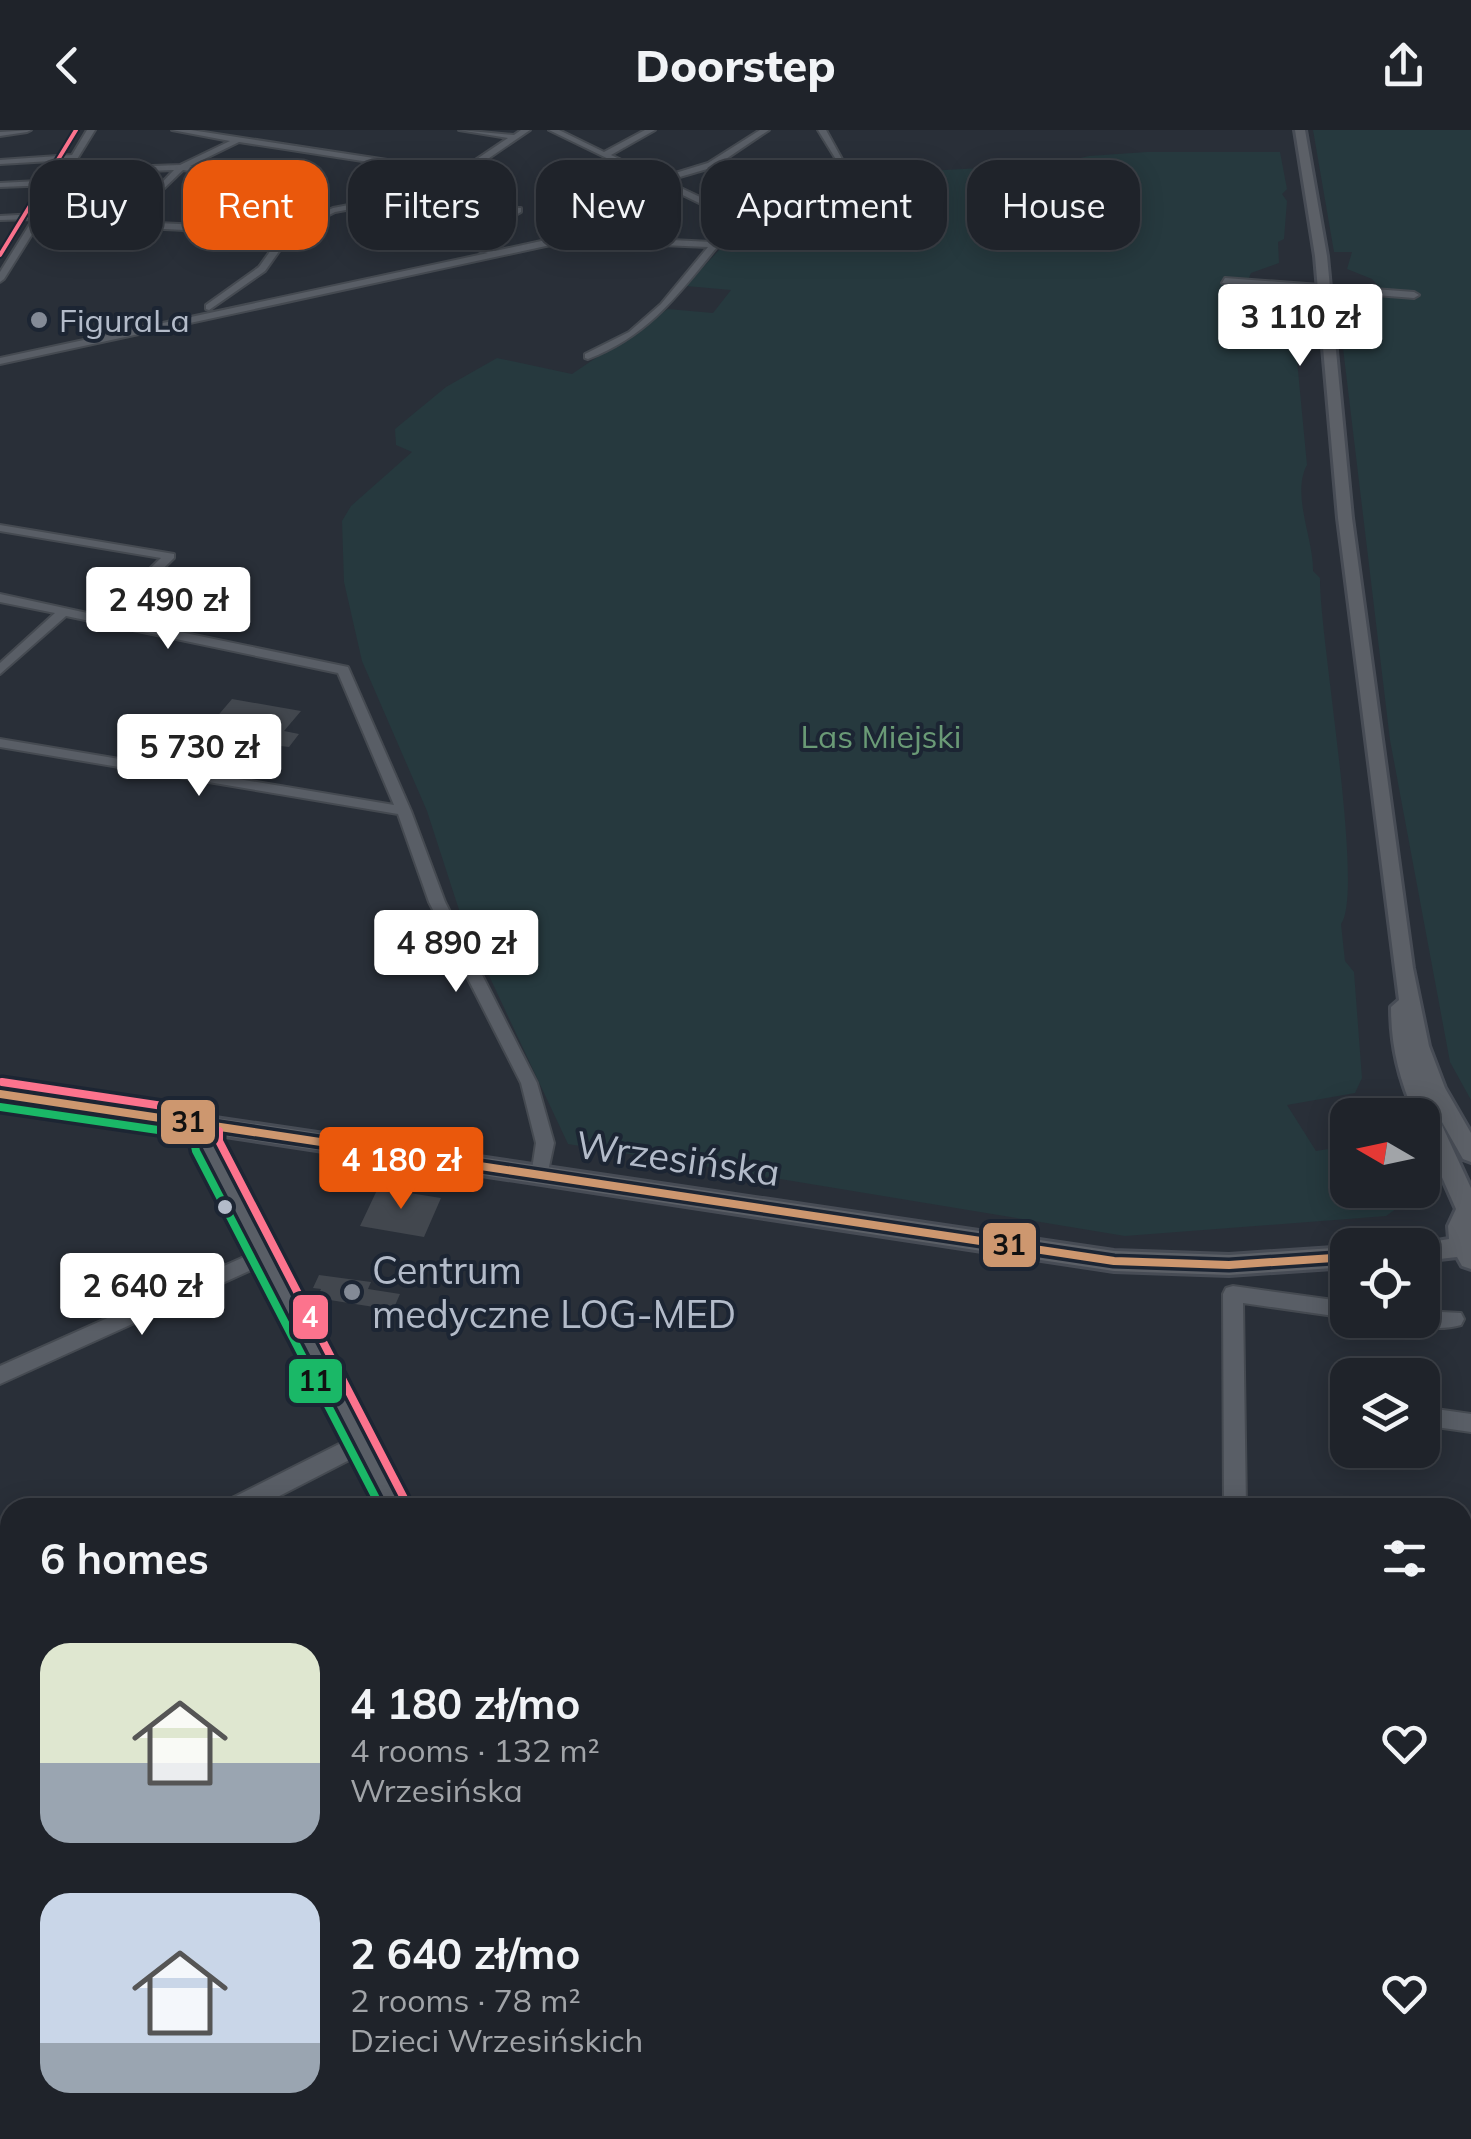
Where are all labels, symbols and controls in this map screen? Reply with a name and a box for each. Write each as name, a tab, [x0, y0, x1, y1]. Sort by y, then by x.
text: Doorstep	[635, 37, 836, 93]
icon: back	[40, 38, 95, 93]
icon: share	[1376, 38, 1431, 93]
chip: Buy	[30, 160, 163, 250]
chip: Rent	[183, 160, 328, 250]
chip: Filters	[348, 160, 516, 250]
chip: New	[536, 160, 681, 250]
chip: Apartment	[701, 160, 947, 250]
chip: House	[967, 160, 1140, 250]
pin: 3 110 zł	[1197, 284, 1403, 369]
text: 3 110 zł	[1240, 296, 1360, 336]
place label: FiguraLa	[59, 300, 190, 340]
marker: FiguraLa	[28, 309, 50, 331]
pin: 2 490 zł	[65, 567, 271, 652]
text: 2 490 zł	[108, 579, 228, 619]
pin: 5 730 zł	[96, 714, 302, 799]
park label: Las Miejski	[801, 716, 961, 756]
text: 5 730 zł	[139, 726, 259, 766]
pin: 4 890 zł	[353, 910, 559, 995]
text: 4 890 zł	[396, 922, 516, 962]
line badge: 31	[159, 1098, 217, 1146]
north arrow	[1330, 1098, 1440, 1208]
map controls	[1330, 1098, 1440, 1468]
text: 31	[171, 1104, 205, 1139]
street label: Wrzesińska	[573, 1120, 783, 1196]
pin: 4 180 zł	[298, 1127, 504, 1212]
text: 4 180 zł	[341, 1139, 461, 1179]
unlabelled marker	[215, 1197, 235, 1217]
line badge: 31	[981, 1221, 1038, 1269]
text: 31	[992, 1227, 1026, 1262]
button: locate	[1330, 1228, 1440, 1338]
place label: Centrum medyczne LOG-MED	[372, 1246, 736, 1338]
pin: 2 640 zł	[39, 1253, 245, 1338]
text: 2 640 zł	[82, 1265, 202, 1305]
marker: Centrum medyczne LOG-MED	[341, 1281, 363, 1303]
line badge: 4	[291, 1293, 330, 1341]
text: 4	[302, 1299, 319, 1334]
line badge: 11	[287, 1357, 344, 1405]
button: layers	[1330, 1358, 1440, 1468]
text: 11	[298, 1363, 332, 1398]
icon: filters	[1377, 1531, 1432, 1586]
text: 6 homes	[40, 1532, 209, 1585]
text: 4 180 zł/mo	[350, 1677, 580, 1730]
icon: home	[120, 1683, 240, 1803]
icon: heart	[1377, 1716, 1432, 1771]
text: 4 rooms · 132 m²	[350, 1730, 600, 1770]
text: Wrzesińska	[350, 1770, 523, 1810]
text: 2 640 zł/mo	[350, 1927, 580, 1980]
icon: home	[120, 1933, 240, 2053]
icon: heart	[1377, 1966, 1432, 2021]
text: 2 rooms · 78 m²	[350, 1980, 581, 2020]
text: Dzieci Wrzesińskich	[350, 2020, 643, 2060]

